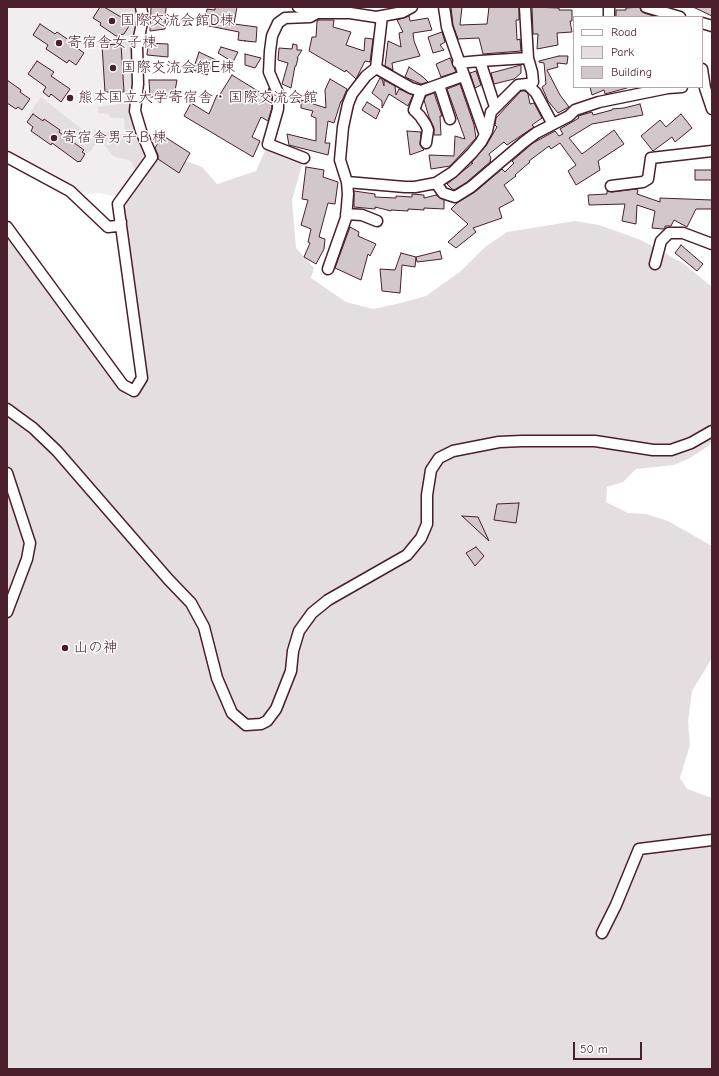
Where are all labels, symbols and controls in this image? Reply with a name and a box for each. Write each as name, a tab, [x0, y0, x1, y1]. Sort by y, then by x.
place label: 国際交流会館D棟	[120, 12, 234, 30]
marker: 国際交流会館D棟	[107, 16, 117, 26]
legend	[573, 16, 703, 88]
text: Road	[611, 25, 637, 39]
place label: 寄宿舎女子棟	[67, 34, 157, 52]
marker: 寄宿舎女子棟	[54, 38, 64, 48]
text: Park	[611, 45, 634, 59]
place label: 国際交流会館E棟	[121, 59, 235, 77]
marker: 国際交流会館E棟	[108, 63, 118, 73]
text: Building	[611, 65, 652, 79]
place label: 熊本国立大学寄宿舎・国際交流会館	[78, 89, 318, 107]
marker: 熊本国立大学寄宿舎・国際交流会館	[65, 93, 75, 103]
place label: 寄宿舎男子Ｂ棟	[62, 129, 167, 147]
marker: 寄宿舎男子Ｂ棟	[49, 133, 59, 143]
place label: 山の神	[73, 639, 118, 657]
marker: 山の神	[60, 643, 70, 653]
scale bar	[575, 1034, 644, 1060]
text: 50 m	[580, 1042, 608, 1056]

